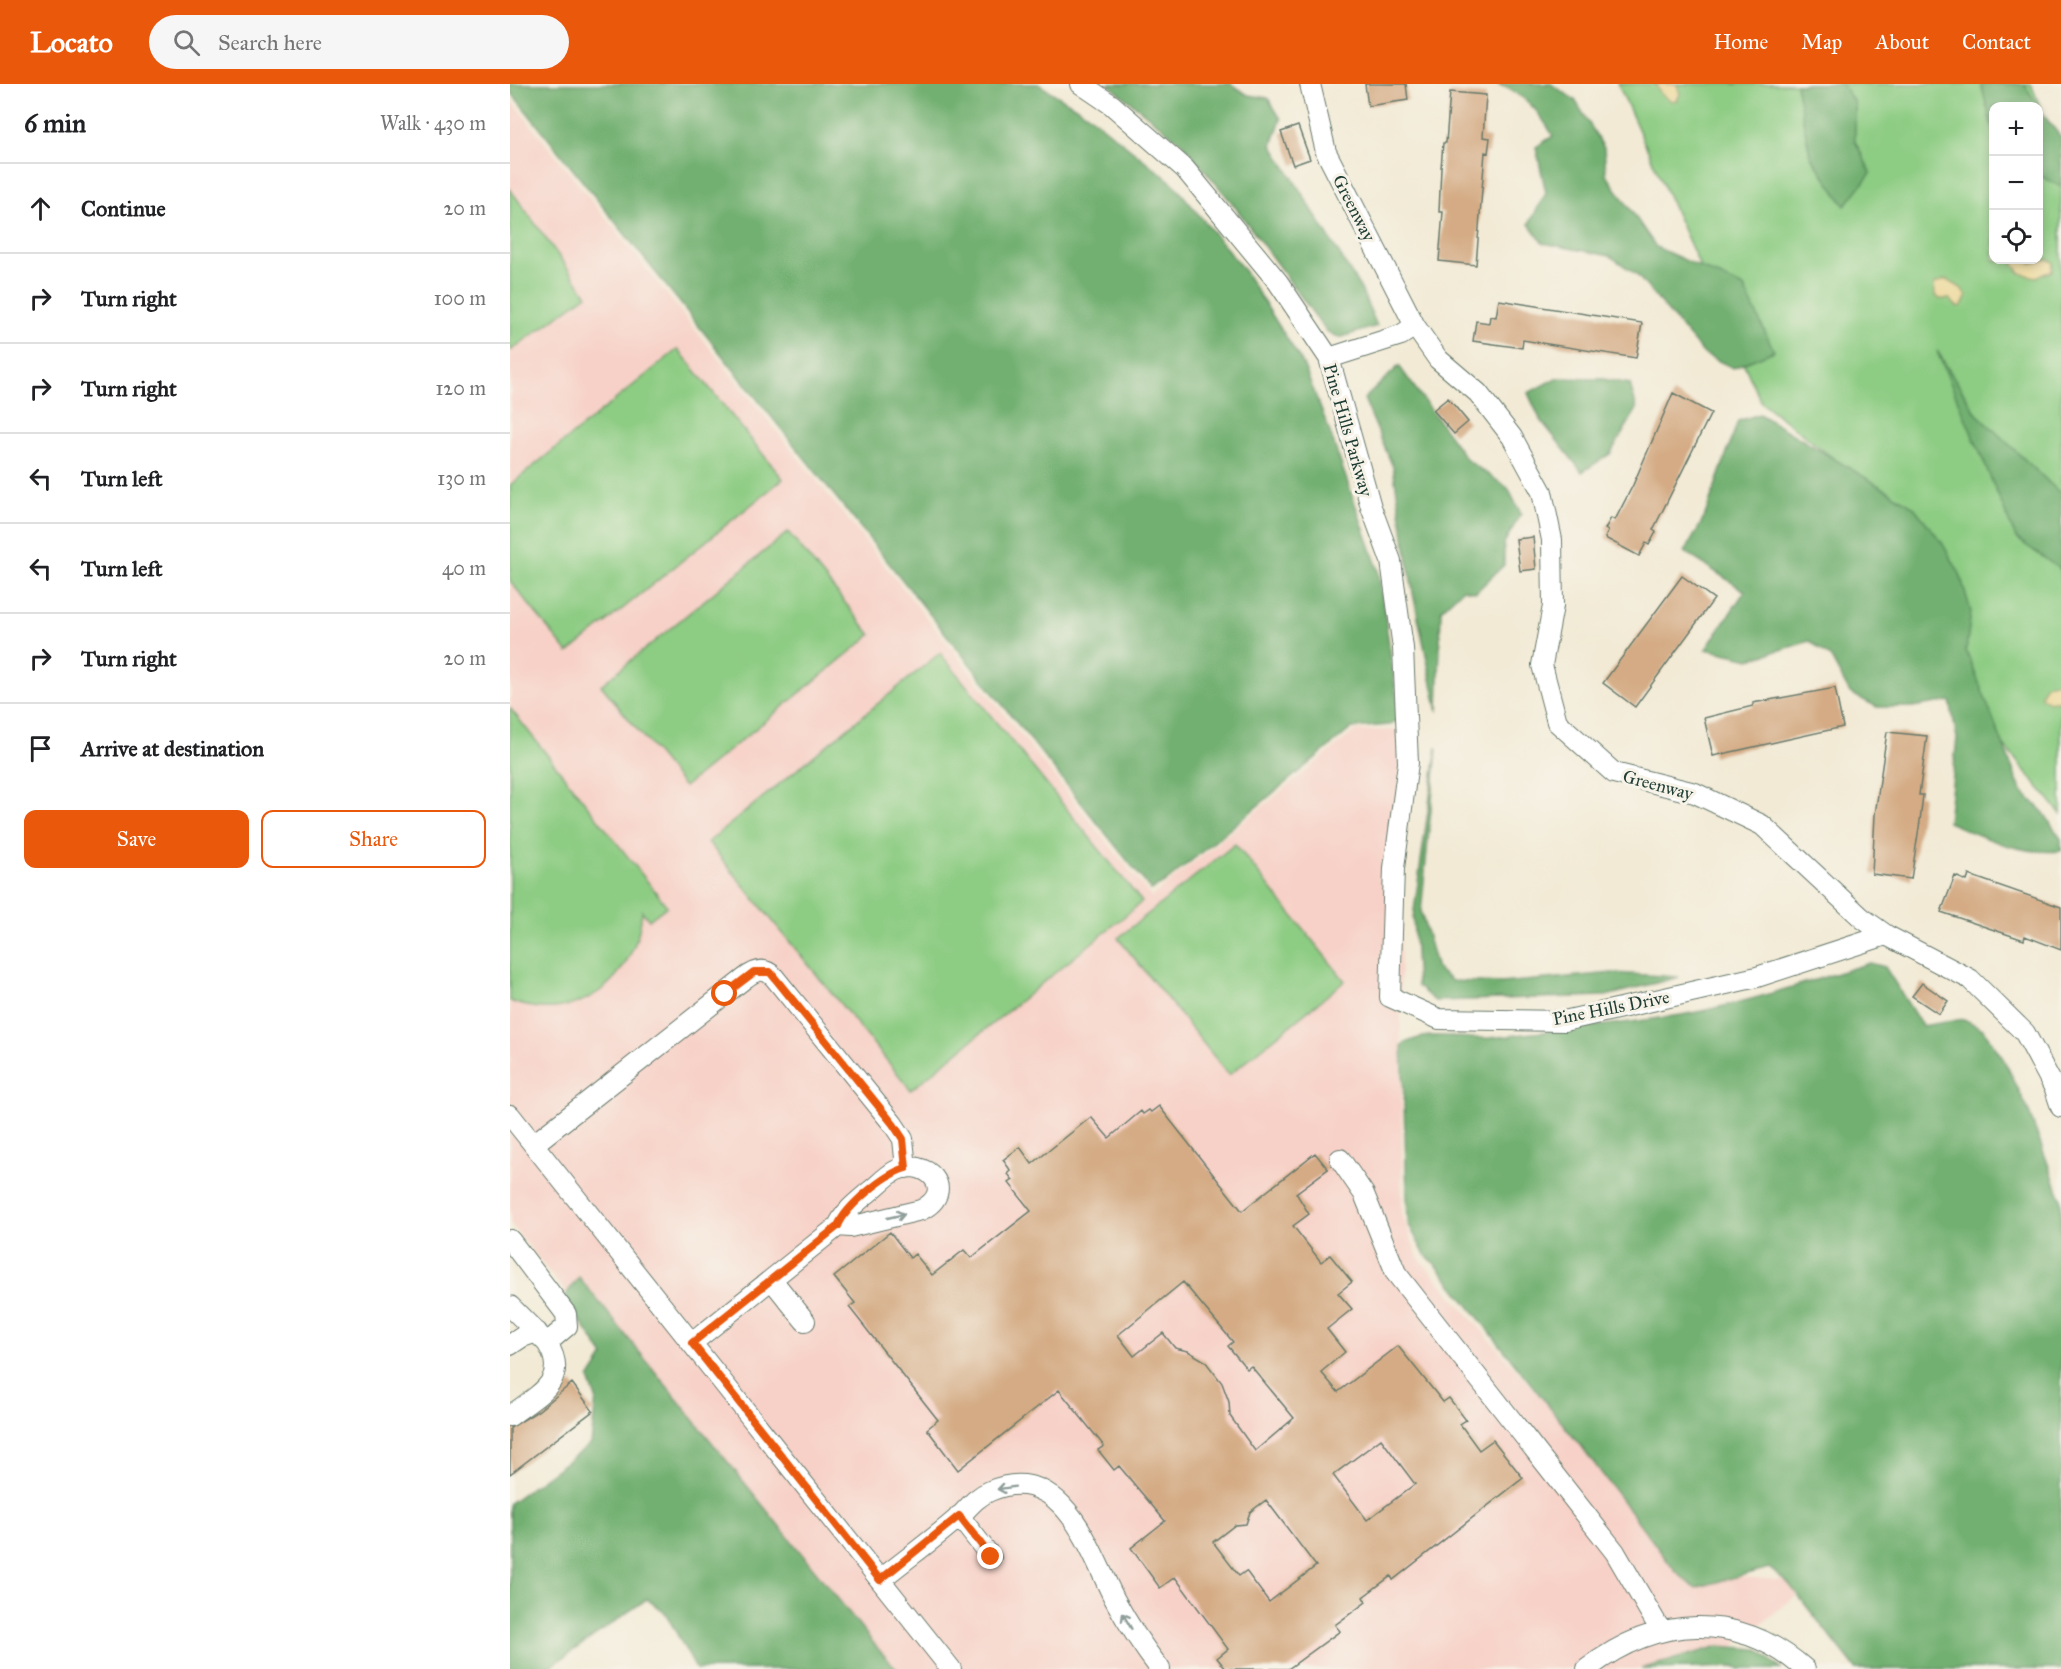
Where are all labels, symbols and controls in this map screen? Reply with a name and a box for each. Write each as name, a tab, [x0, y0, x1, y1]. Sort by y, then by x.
search box	[149, 15, 569, 69]
text: Locato	[30, 25, 113, 60]
icon: search	[170, 26, 203, 59]
text: Search here	[218, 29, 322, 56]
text: Home	[1713, 29, 1768, 55]
text: Map	[1801, 29, 1842, 55]
text: About	[1875, 29, 1929, 55]
text: Contact	[1962, 29, 2031, 55]
map controls	[1989, 102, 2043, 264]
button: +	[1989, 102, 2043, 156]
text: 6 min	[24, 107, 86, 139]
text: Walk · 430 m	[380, 111, 486, 135]
button: −	[1989, 156, 2043, 210]
street label: Greenway	[1328, 171, 1380, 246]
icon: ahead	[24, 192, 57, 225]
text: Continue	[81, 195, 166, 222]
text: 20 m	[443, 196, 486, 220]
button: locate	[1989, 210, 2043, 264]
icon: right	[24, 282, 57, 315]
text: Turn right	[81, 285, 177, 312]
text: 100 m	[434, 286, 486, 310]
street label: Pine Hills Parkway	[1319, 361, 1378, 499]
icon: right	[24, 372, 57, 405]
text: Turn right	[81, 375, 177, 402]
text: 120 m	[435, 376, 486, 400]
icon: left	[24, 462, 57, 495]
text: Turn left	[81, 465, 163, 492]
text: 130 m	[437, 466, 486, 490]
icon: left	[24, 552, 57, 585]
text: Turn left	[81, 555, 163, 582]
text: 40 m	[442, 556, 486, 580]
icon: right	[24, 642, 57, 675]
text: Turn right	[81, 645, 177, 672]
text: 20 m	[443, 646, 486, 670]
icon: arrive	[24, 732, 57, 765]
text: Arrive at destination	[81, 735, 264, 762]
street label: Greenway	[1620, 765, 1696, 805]
button: Save	[24, 810, 249, 868]
button: Share	[261, 810, 486, 868]
route start	[711, 980, 737, 1006]
street label: Pine Hills Drive	[1551, 986, 1671, 1030]
one-way arrow	[886, 1210, 905, 1222]
one-way arrow	[997, 1482, 1017, 1493]
route end	[977, 1543, 1003, 1569]
one-way arrow	[1121, 1613, 1133, 1630]

